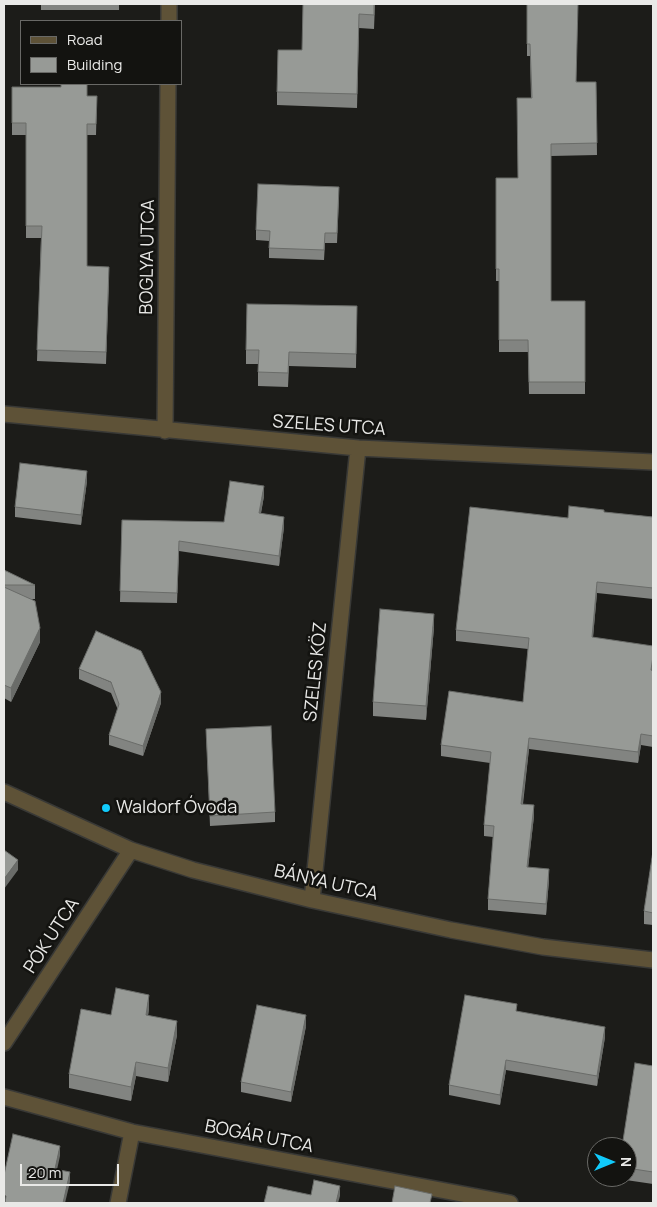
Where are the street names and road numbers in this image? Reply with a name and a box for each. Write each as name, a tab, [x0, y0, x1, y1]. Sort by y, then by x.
street label: BOGLYA UTCA	[136, 199, 160, 315]
street label: SZELES UTCA	[272, 411, 386, 441]
street label: SZELES KÖZ	[300, 621, 332, 723]
street label: BÁNYA UTCA	[272, 861, 380, 905]
street label: PÓK UTCA	[20, 894, 84, 978]
street label: BOGÁR UTCA	[203, 1116, 315, 1158]

